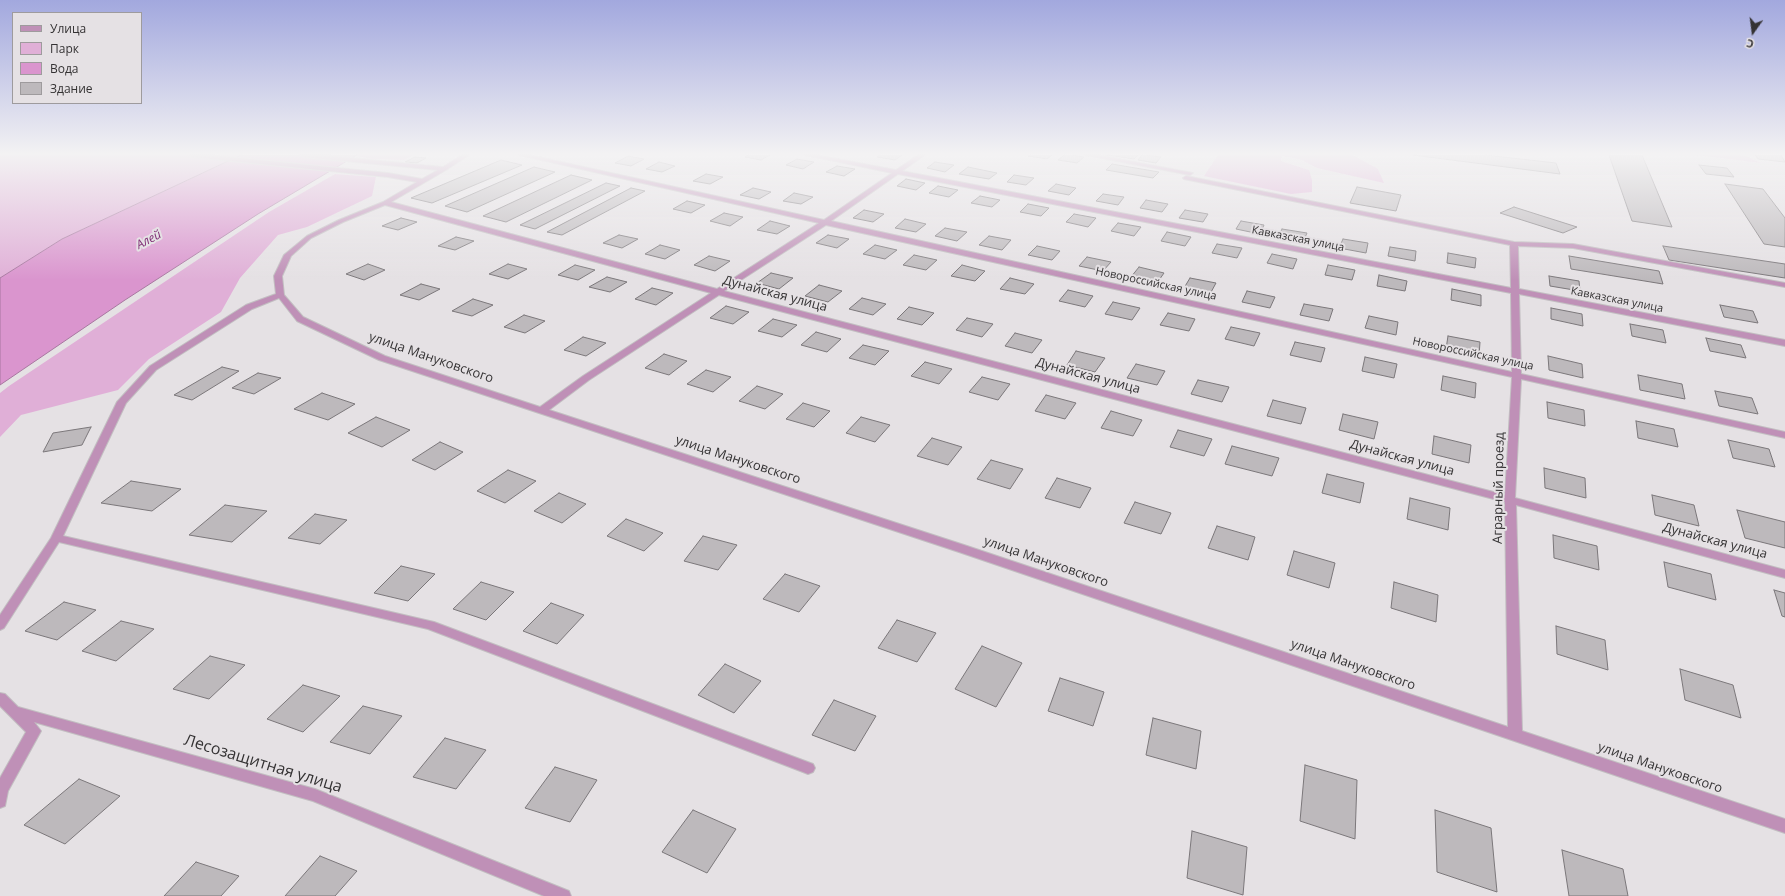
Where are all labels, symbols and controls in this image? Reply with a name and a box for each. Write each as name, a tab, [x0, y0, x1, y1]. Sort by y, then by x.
legend	[12, 12, 142, 104]
north arrow	[1733, 12, 1773, 52]
text: Улица	[50, 20, 86, 37]
text: С	[1745, 36, 1755, 52]
text: Парк	[50, 40, 79, 57]
text: Вода	[50, 60, 79, 77]
text: Здание	[50, 80, 93, 97]
street label: Кавказская улица	[1251, 224, 1345, 254]
water label: Алей	[134, 228, 164, 252]
street label: Новороссийская улица	[1094, 265, 1218, 303]
street label: Дунайская улица	[721, 273, 829, 315]
street label: Кавказская улица	[1570, 285, 1664, 315]
street label: улица Мануковского	[367, 329, 495, 387]
street label: Новороссийская улица	[1411, 335, 1535, 373]
street label: Дунайская улица	[1034, 355, 1142, 397]
street label: улица Мануковского	[673, 432, 803, 488]
street label: Аграрный проезд	[1490, 432, 1508, 544]
street label: Дунайская улица	[1348, 437, 1456, 479]
street label: Дунайская улица	[1661, 520, 1769, 562]
street label: улица Мануковского	[982, 533, 1110, 591]
street label: улица Мануковского	[1289, 636, 1417, 694]
street label: Лесозащитная улица	[182, 731, 344, 797]
street label: улица Мануковского	[1596, 739, 1724, 797]

